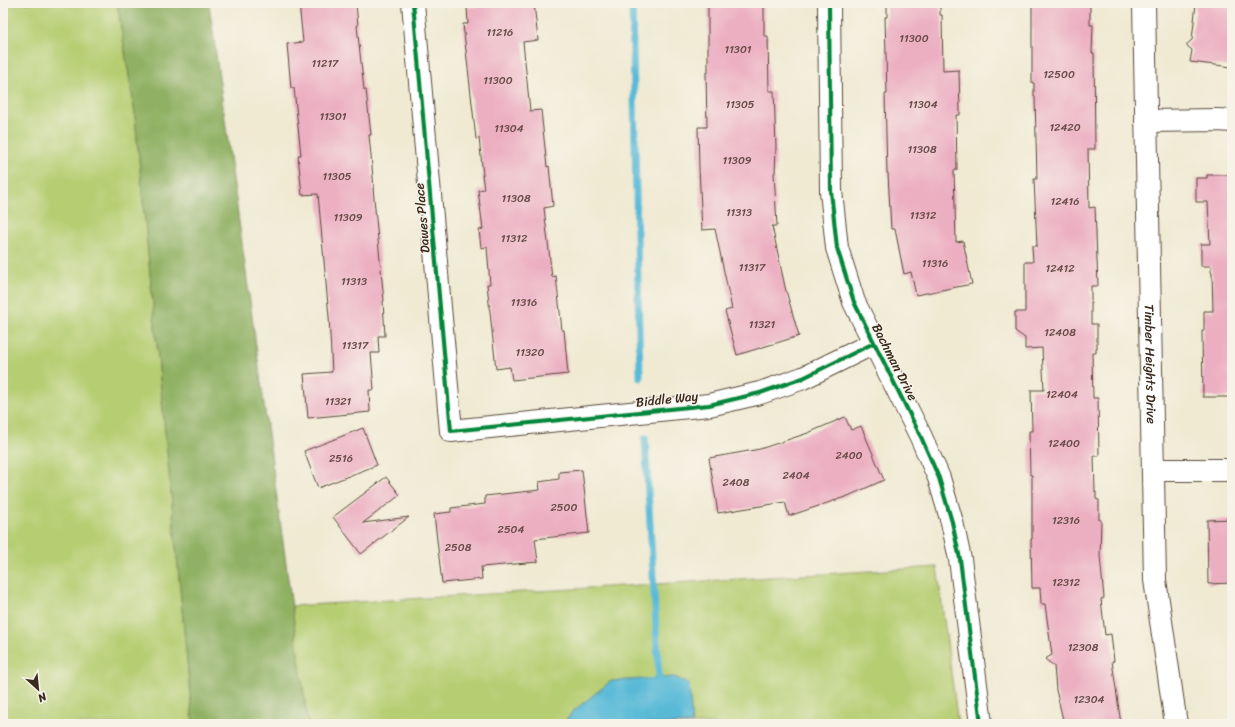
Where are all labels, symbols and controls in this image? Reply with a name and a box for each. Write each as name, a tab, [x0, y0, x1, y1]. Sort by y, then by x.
house number: 11216	[487, 23, 513, 42]
house number: 11300	[899, 29, 929, 48]
house number: 11301	[724, 40, 752, 59]
house number: 11217	[312, 54, 339, 73]
house number: 12500	[1043, 65, 1075, 84]
house number: 11300	[483, 71, 513, 90]
house number: 11305	[725, 95, 755, 114]
house number: 11304	[908, 95, 938, 114]
house number: 11301	[319, 107, 347, 126]
house number: 12420	[1049, 118, 1081, 137]
house number: 11304	[494, 119, 524, 138]
house number: 11308	[907, 140, 937, 159]
house number: 11309	[722, 151, 752, 170]
house number: 11305	[322, 167, 352, 186]
street label: Dawes Place	[407, 182, 437, 254]
house number: 11308	[501, 189, 531, 208]
house number: 12416	[1051, 192, 1079, 211]
house number: 11313	[726, 203, 752, 222]
house number: 11312	[910, 206, 937, 225]
house number: 11309	[333, 208, 363, 227]
house number: 11312	[501, 229, 528, 248]
house number: 11316	[922, 254, 948, 273]
house number: 11317	[739, 258, 766, 277]
house number: 12412	[1045, 259, 1075, 278]
house number: 11313	[341, 272, 367, 291]
house number: 11316	[511, 293, 537, 312]
street label: Timber Heights Drive	[1138, 304, 1164, 424]
house number: 11321	[749, 315, 776, 334]
street label: Bachman Drive	[866, 319, 925, 405]
house number: 12408	[1044, 323, 1076, 342]
house number: 11317	[342, 336, 369, 355]
house number: 11320	[516, 343, 544, 362]
street label: Biddle Way	[635, 384, 700, 414]
house number: 12404	[1046, 385, 1078, 404]
house number: 11321	[325, 392, 352, 411]
house number: 12400	[1048, 434, 1080, 453]
house number: 2400	[835, 446, 863, 465]
house number: 2516	[329, 449, 353, 468]
house number: 2404	[782, 466, 810, 485]
house number: 2408	[723, 473, 750, 492]
house number: 2500	[551, 498, 578, 517]
house number: 12316	[1052, 511, 1080, 530]
house number: 2504	[498, 520, 525, 539]
house number: 2508	[445, 538, 472, 557]
house number: 12312	[1052, 573, 1081, 592]
house number: 12308	[1068, 638, 1099, 657]
north arrow	[18, 669, 58, 709]
text: N	[34, 687, 51, 708]
house number: 12304	[1074, 690, 1105, 709]

